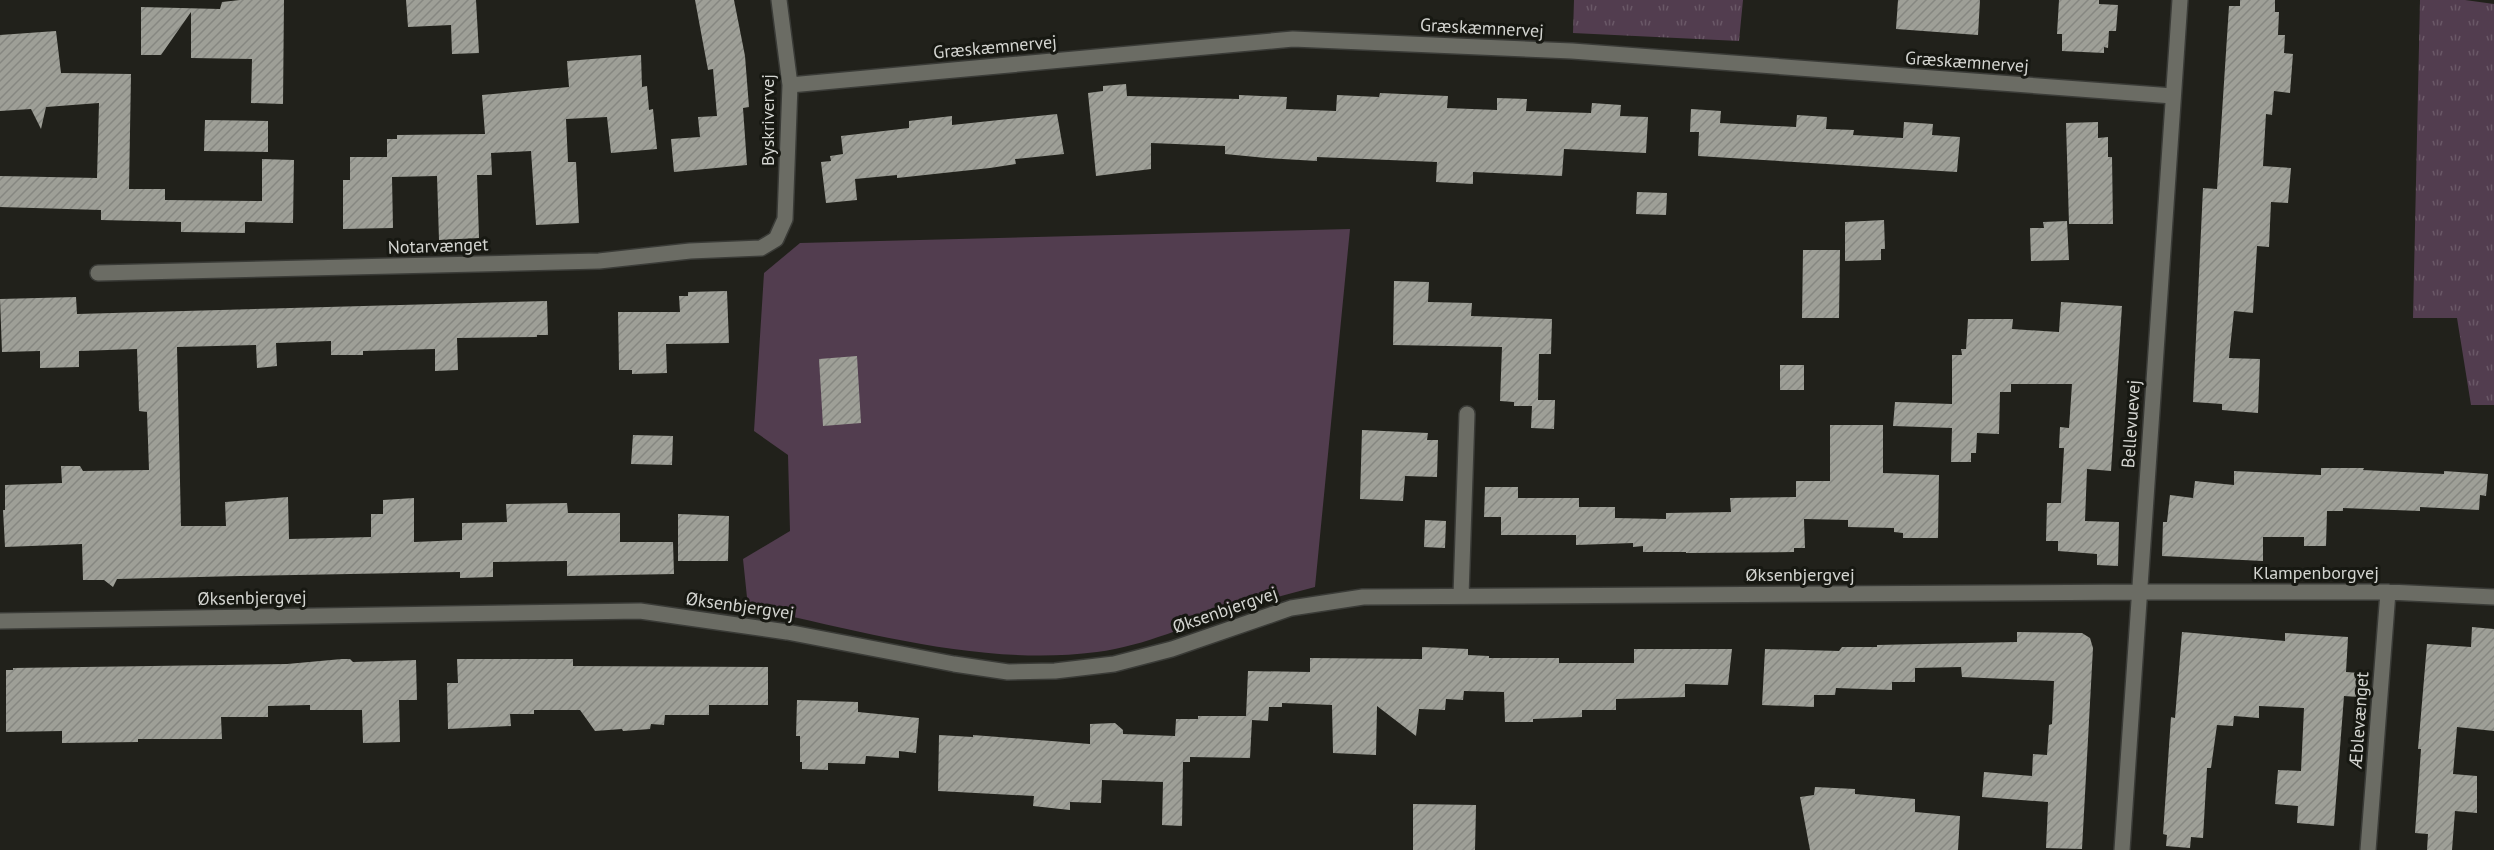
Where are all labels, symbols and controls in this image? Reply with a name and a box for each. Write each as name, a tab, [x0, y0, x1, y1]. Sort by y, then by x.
street label: Græskæmnervej	[1419, 13, 1545, 42]
street label: Græskæmnervej	[932, 30, 1058, 63]
street label: Græskæmnervej	[1904, 46, 2030, 77]
street label: Byskrivervej	[756, 74, 779, 166]
street label: Notarvænget	[387, 232, 489, 259]
street label: Bellevuevej	[2116, 379, 2145, 469]
street label: Klampenborgvej	[2253, 561, 2379, 584]
street label: Øksenbjergvej	[1745, 563, 1855, 586]
street label: Øksenbjergvej	[1169, 581, 1280, 638]
street label: Øksenbjergvej	[197, 585, 307, 610]
street label: Øksenbjergvej	[684, 587, 796, 625]
street label: Æblevænget	[2344, 671, 2373, 770]

